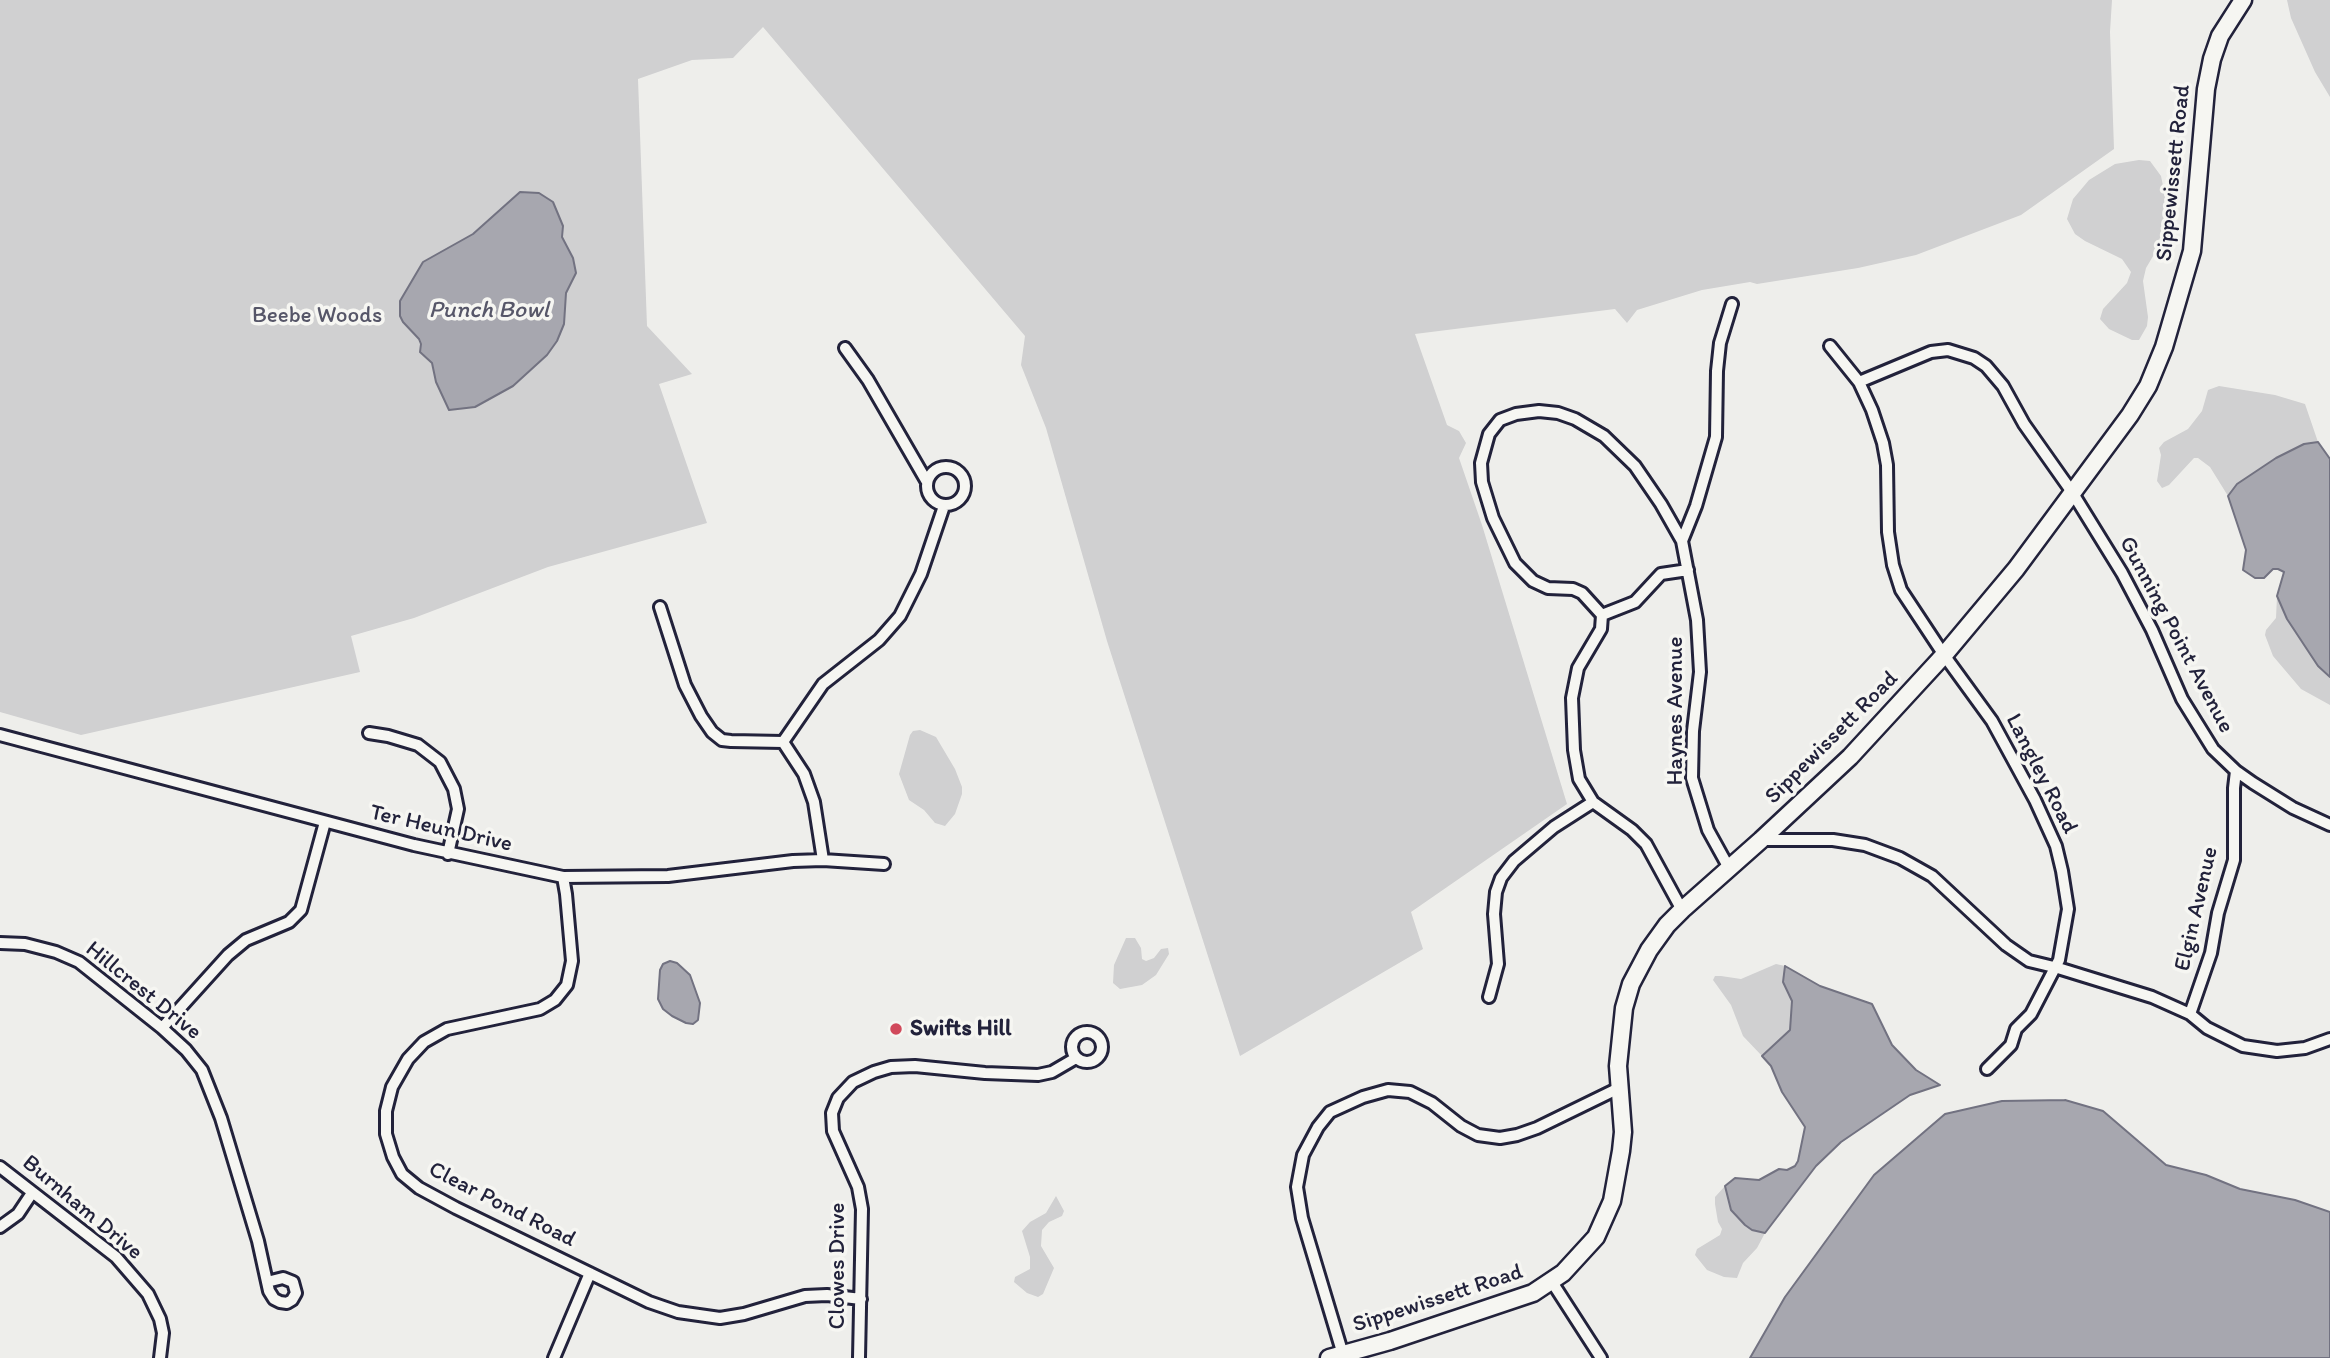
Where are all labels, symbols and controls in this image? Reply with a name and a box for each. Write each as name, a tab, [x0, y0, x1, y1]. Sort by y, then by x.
street label: Sippewissett Road	[2151, 83, 2197, 263]
water label: Punch Bowl	[429, 297, 549, 325]
park label: Beebe Woods	[252, 302, 382, 330]
street label: Gunning Point Avenue	[2113, 532, 2239, 738]
street label: Haynes Avenue	[1662, 636, 1690, 786]
street label: Sippewissett Road	[1760, 666, 1904, 810]
street label: Langley Road	[1999, 709, 2083, 839]
street label: Ter Heun Drive	[367, 799, 515, 859]
street label: Elgin Avenue	[2169, 844, 2225, 974]
street label: Hillcrest Drive	[79, 936, 207, 1046]
place label: Swifts Hill	[910, 1015, 1012, 1043]
marker: Swifts Hill	[888, 1021, 904, 1037]
street label: Burnham Drive	[16, 1150, 148, 1266]
street label: Clear Pond Road	[424, 1156, 580, 1254]
street label: Clowes Drive	[824, 1202, 852, 1330]
street label: Sippewissett Road	[1349, 1258, 1527, 1340]

